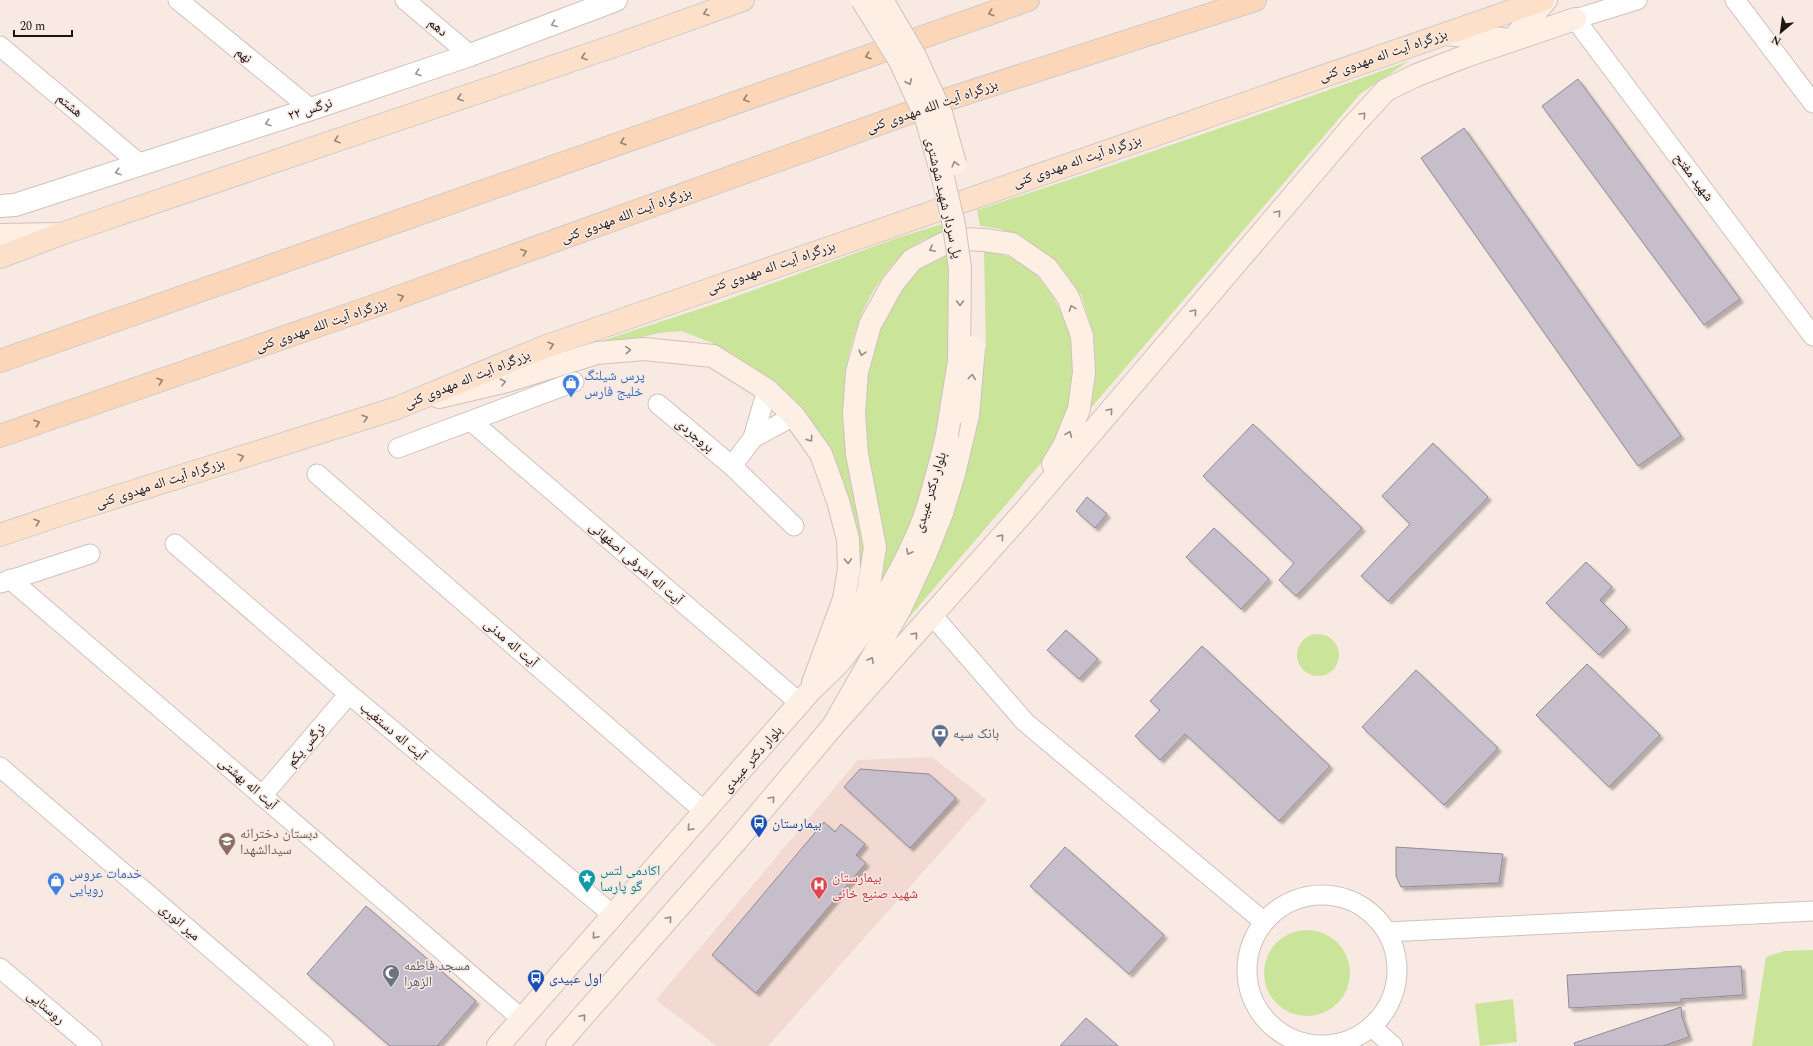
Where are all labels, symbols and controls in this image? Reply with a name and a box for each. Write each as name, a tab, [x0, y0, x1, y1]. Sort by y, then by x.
one-way arrow	[988, 8, 995, 17]
one-way arrow	[703, 9, 710, 17]
scale bar	[14, 12, 72, 38]
street label: دهم	[423, 12, 453, 42]
north arrow	[1761, 12, 1801, 52]
text: 20 m	[20, 17, 45, 36]
one-way arrow	[550, 19, 557, 27]
street label: بزرگراه آیت اله مهدوی کنی	[1316, 23, 1450, 87]
text: N	[1768, 31, 1784, 50]
street label: نهم	[231, 42, 257, 68]
one-way arrow	[865, 51, 872, 60]
one-way arrow	[580, 52, 587, 60]
one-way arrow	[415, 68, 422, 76]
street label: بزرگراه آیت الله مهدوی کنی	[863, 74, 1001, 138]
one-way arrow	[904, 78, 912, 86]
street label: هشتم	[52, 88, 88, 122]
street label: نرگس ۲۲	[285, 92, 335, 126]
one-way arrow	[457, 94, 464, 102]
one-way arrow	[742, 94, 749, 103]
one-way arrow	[1359, 112, 1366, 120]
one-way arrow	[265, 118, 272, 127]
street label: بزرگراه آیت اله مهدوی کنی	[1010, 129, 1144, 193]
one-way arrow	[334, 135, 341, 144]
street label: پل سردار شهید شوشتری	[920, 135, 968, 261]
one-way arrow	[620, 138, 627, 146]
street label: شهید مفتح	[1669, 148, 1719, 206]
one-way arrow	[951, 161, 959, 168]
one-way arrow	[115, 167, 122, 176]
street label: بزرگراه آیت الله مهدوی کنی	[558, 181, 695, 248]
one-way arrow	[1274, 211, 1281, 218]
street label: بزرگراه آیت اله مهدوی کنی	[704, 235, 838, 299]
one-way arrow	[929, 245, 936, 252]
one-way arrow	[520, 249, 527, 257]
street label: بزرگراه آیت الله مهدوی کنی	[252, 293, 390, 357]
one-way arrow	[398, 293, 405, 301]
one-way arrow	[956, 300, 964, 306]
one-way arrow	[1068, 305, 1076, 312]
one-way arrow	[1189, 310, 1196, 317]
one-way arrow	[547, 341, 554, 349]
street label: بزرگراه آیت اله مهدوی کنی	[401, 344, 534, 414]
one-way arrow	[625, 346, 631, 355]
one-way arrow	[858, 350, 867, 357]
place label: پرس شیلنگ خلیج فارس	[584, 365, 645, 402]
shop icon: پرس شیلنگ خلیج فارس	[561, 373, 581, 398]
one-way arrow	[967, 373, 976, 380]
one-way arrow	[156, 377, 163, 386]
one-way arrow	[499, 378, 506, 387]
one-way arrow	[1105, 409, 1112, 416]
street label: بروجردی	[671, 412, 719, 458]
one-way arrow	[361, 414, 368, 423]
one-way arrow	[33, 420, 40, 428]
one-way arrow	[1064, 430, 1072, 437]
one-way arrow	[805, 434, 812, 441]
street label: بلوار دکتر عبیدی	[908, 449, 952, 535]
street label: بزرگراه آیت اله مهدوی کنی	[93, 452, 227, 514]
one-way arrow	[237, 453, 244, 462]
street label: آیت اله اشرفی اصفهانی	[584, 516, 688, 610]
one-way arrow	[33, 519, 40, 527]
one-way arrow	[997, 534, 1004, 542]
one-way arrow	[906, 548, 914, 555]
one-way arrow	[844, 558, 853, 564]
street label: آیت اله مدنی	[479, 614, 543, 673]
one-way arrow	[910, 632, 917, 639]
one-way arrow	[867, 657, 874, 664]
street label: آیت اله دستغیب	[355, 697, 431, 766]
street label: نرگس یکم	[281, 718, 331, 772]
street label: بلوار دکتر عبیدی	[717, 721, 787, 797]
bank icon: بانک سپه	[930, 723, 950, 748]
place label: بانک سپه	[953, 723, 999, 744]
street label: آیت اله بهشتی	[214, 751, 283, 815]
one-way arrow	[767, 796, 774, 804]
bus stop icon: بیمارستان	[749, 813, 769, 838]
place label: بیمارستان	[772, 813, 822, 834]
place label: دبستان دخترانه سیدالشهدا	[240, 823, 318, 860]
one-way arrow	[688, 824, 695, 831]
school or university icon: دبستان دخترانه سیدالشهدا	[217, 831, 237, 856]
place label: اکادمی لتس گو پارسا	[600, 860, 660, 897]
place label: خدمات عروس رویایی	[69, 863, 142, 900]
place label: بیمارستان شهید صنیع خانی	[832, 867, 918, 904]
place icon: اکادمی لتس گو پارسا	[577, 868, 597, 893]
shop icon: خدمات عروس رویایی	[46, 871, 66, 896]
hospital icon: بیمارستان شهید صنیع خانی	[809, 875, 829, 900]
street label: میر انوری	[155, 898, 205, 946]
one-way arrow	[664, 916, 671, 924]
one-way arrow	[592, 931, 599, 939]
place label: مسجد فاطمه الزهرا	[404, 955, 470, 992]
mosque icon: مسجد فاطمه الزهرا	[381, 963, 401, 988]
bus stop icon: اول عبیدی	[526, 968, 546, 993]
place label: اول عبیدی	[549, 968, 602, 989]
street label: روستایی	[22, 985, 70, 1029]
one-way arrow	[578, 1014, 585, 1021]

